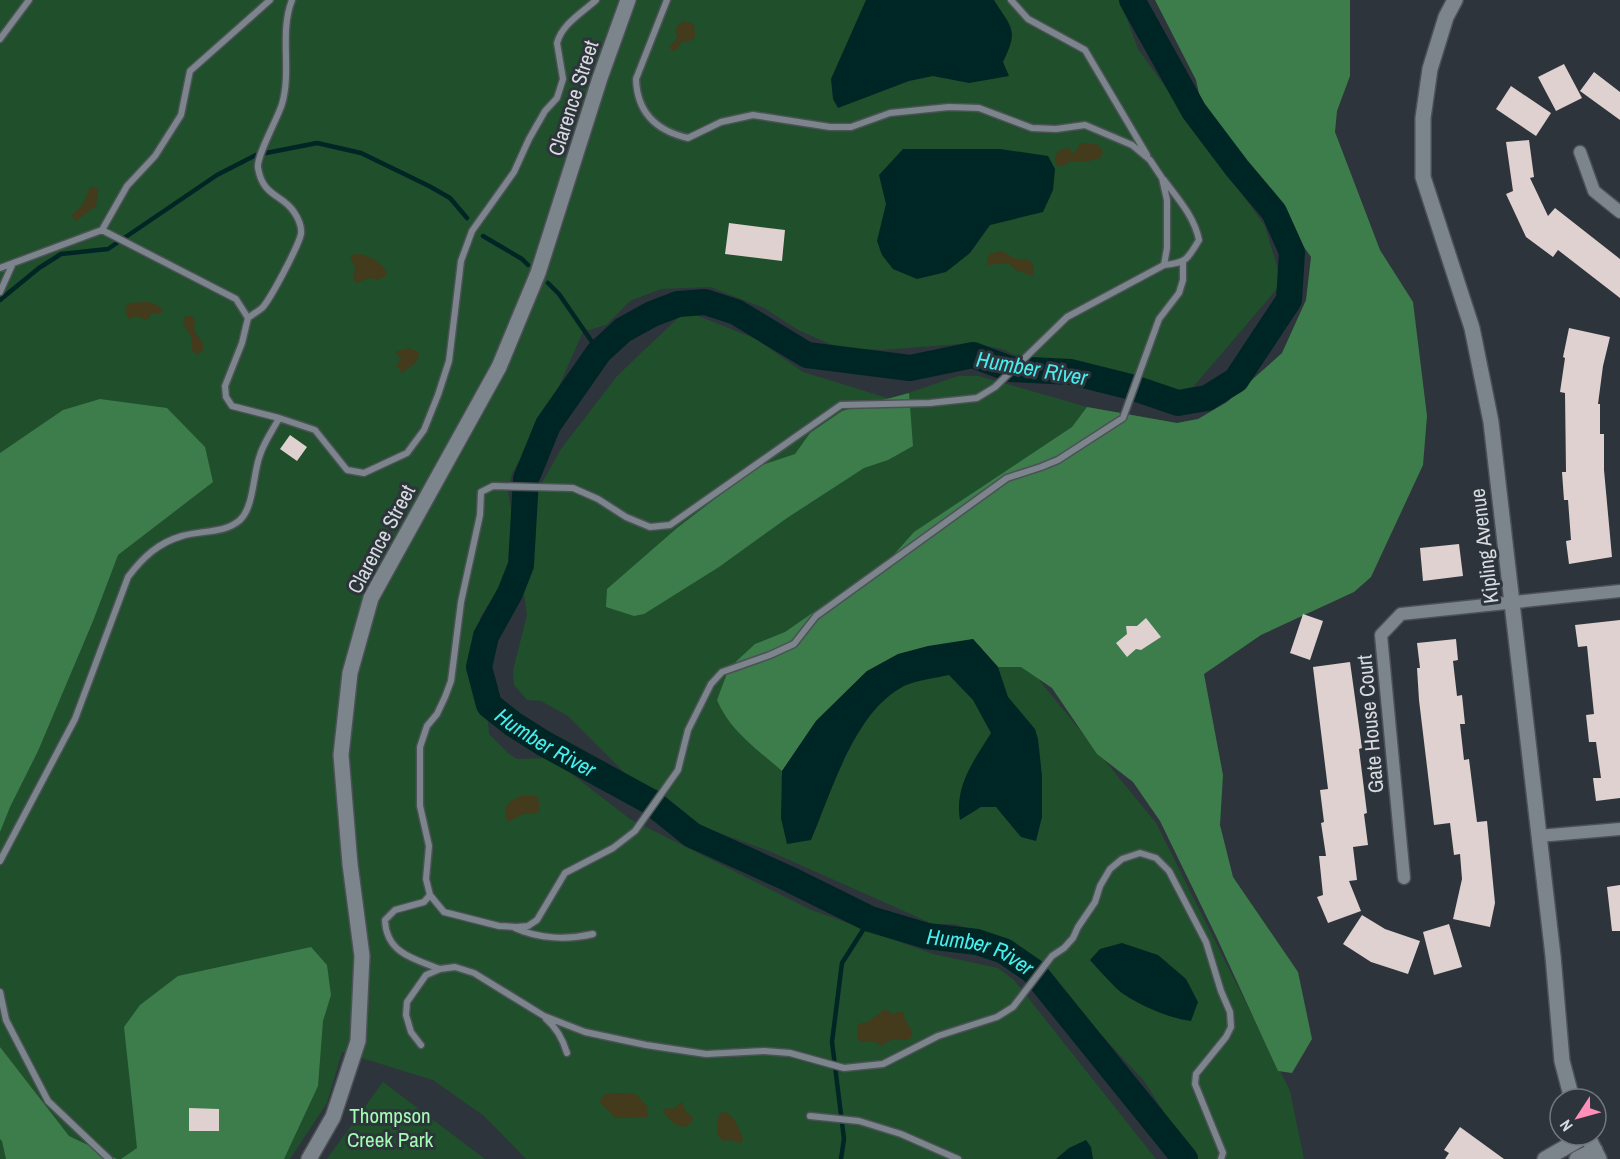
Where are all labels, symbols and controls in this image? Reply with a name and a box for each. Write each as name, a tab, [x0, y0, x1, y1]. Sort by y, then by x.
street label: Clarence Street	[541, 36, 605, 159]
water label: Humber River	[974, 343, 1091, 393]
street label: Clarence Street	[340, 479, 422, 599]
street label: Kipling Avenue	[1463, 487, 1505, 605]
street label: Gate House Court	[1349, 653, 1390, 794]
water label: Humber River	[489, 701, 602, 785]
water label: Humber River	[925, 921, 1041, 983]
north arrow	[1548, 1087, 1608, 1147]
park label: Thompson Creek Park	[347, 1101, 433, 1154]
text: N	[1554, 1116, 1578, 1136]

